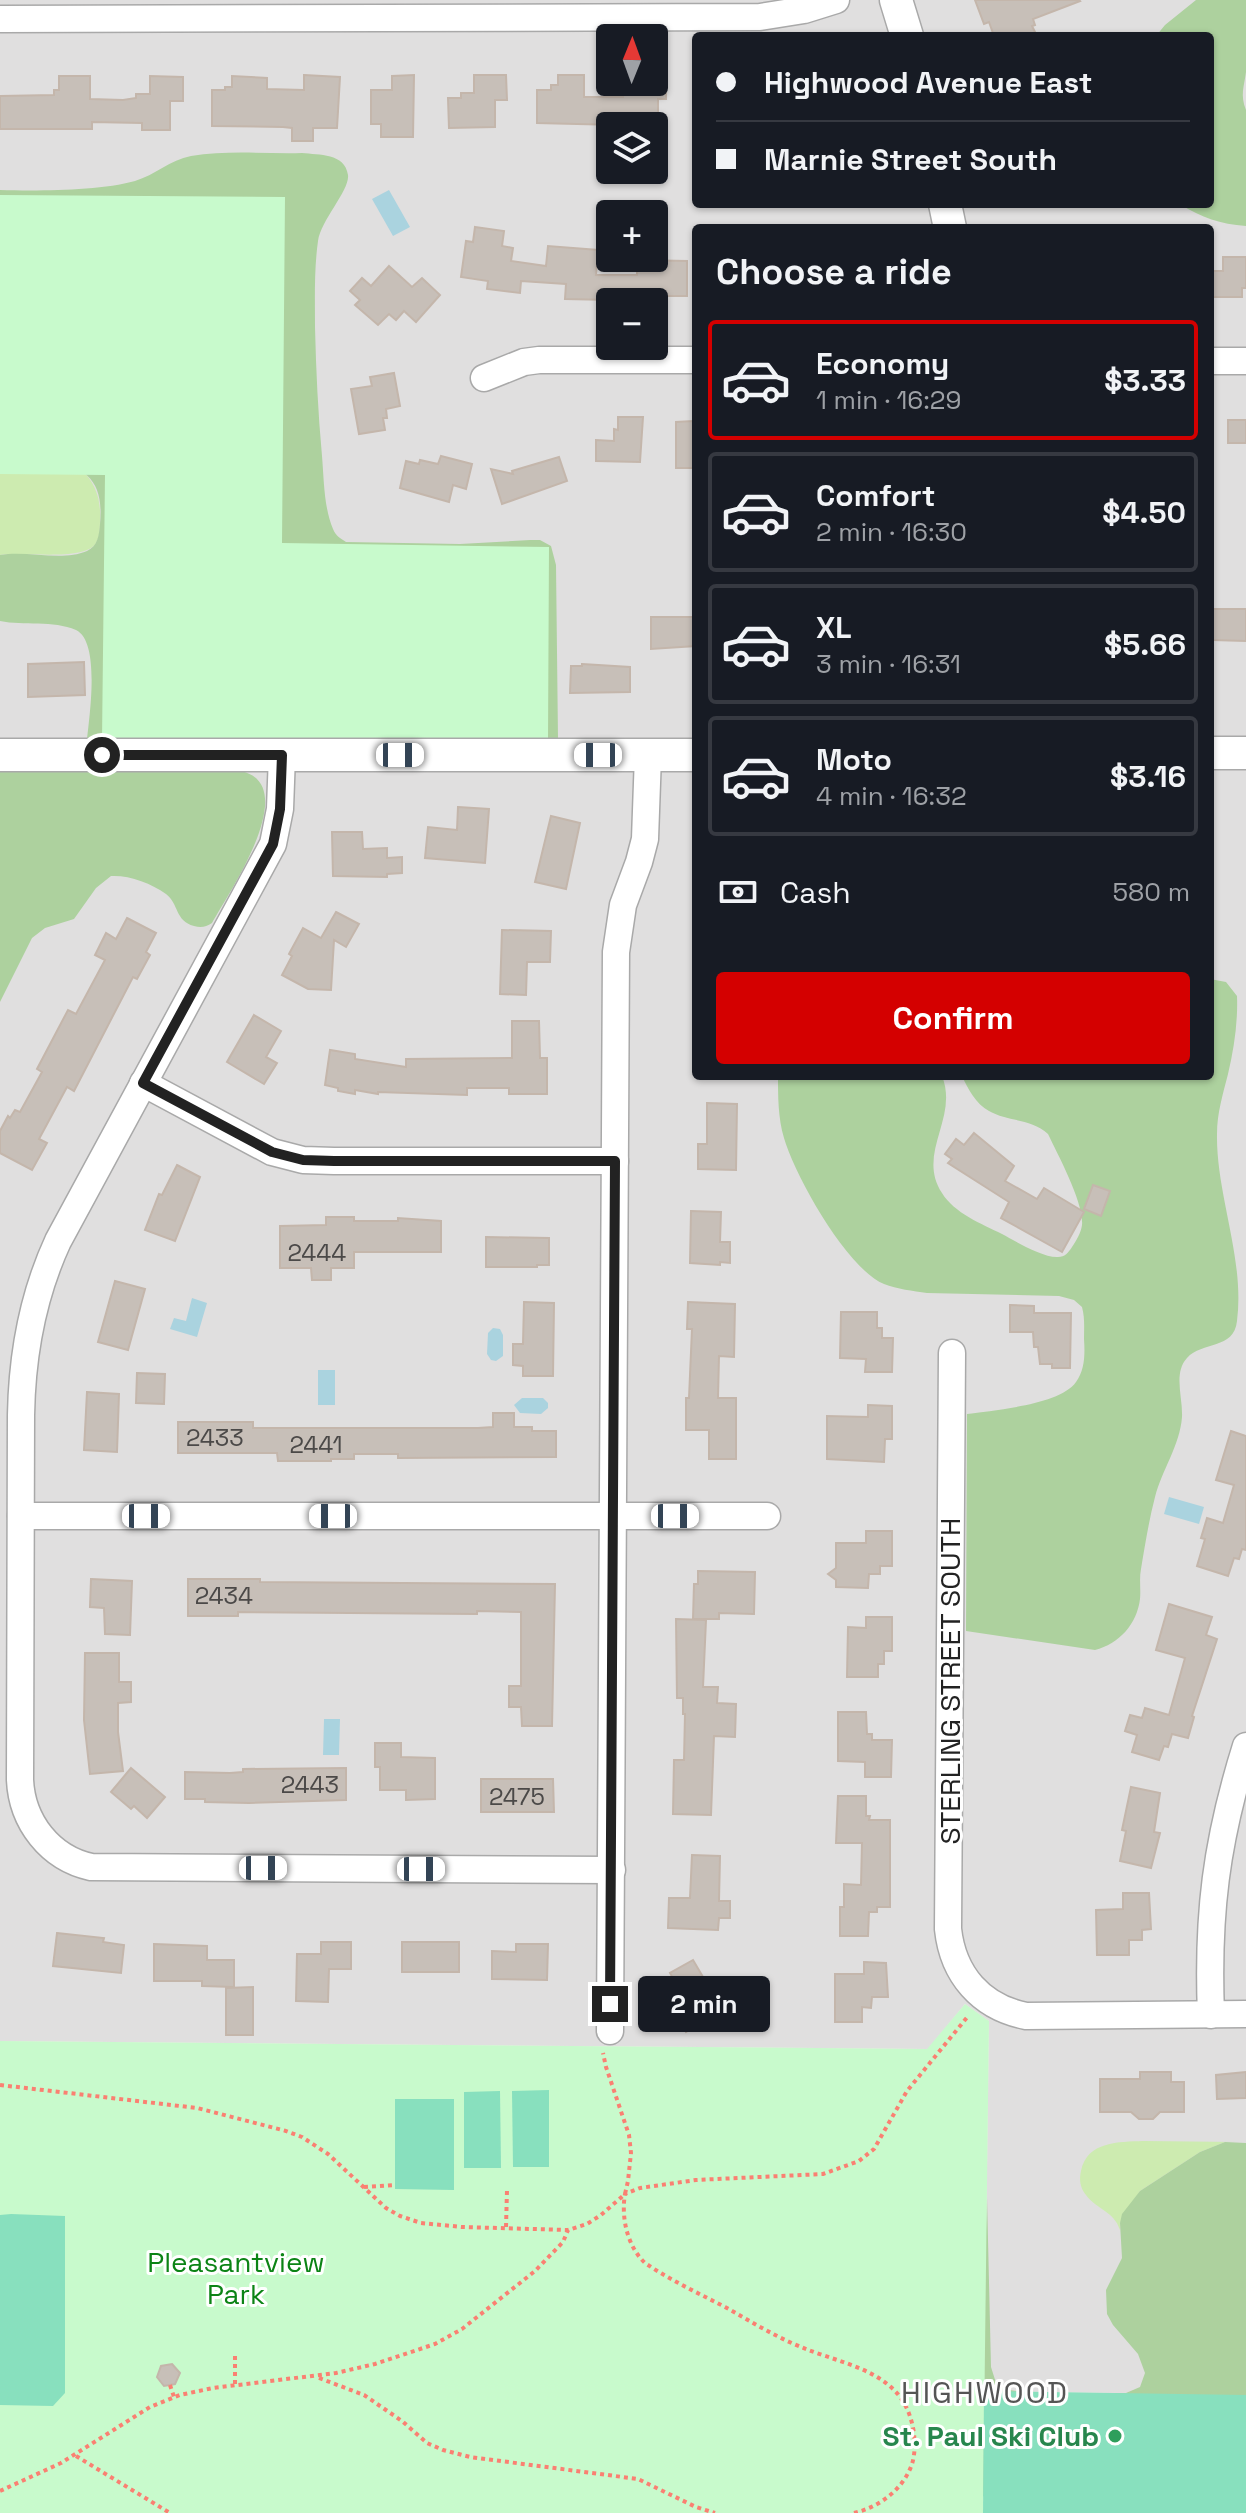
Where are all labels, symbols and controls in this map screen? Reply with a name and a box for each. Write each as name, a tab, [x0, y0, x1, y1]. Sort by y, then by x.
north arrow	[596, 24, 668, 96]
map controls	[596, 24, 668, 360]
text: Highwood Avenue East	[764, 63, 1093, 102]
button: layers	[596, 112, 668, 184]
text: Marnie Street South	[764, 140, 1057, 179]
button: +	[596, 200, 668, 272]
text: Choose a ride	[716, 249, 952, 295]
button: −	[596, 288, 668, 360]
icon: car	[720, 344, 792, 416]
text: Economy	[816, 344, 949, 383]
text: $3.33	[1104, 361, 1186, 400]
text: 1 min · 16:29	[816, 383, 961, 417]
icon: car	[720, 476, 792, 548]
text: Comfort	[816, 476, 935, 515]
text: $4.50	[1102, 493, 1186, 532]
text: 2 min · 16:30	[816, 515, 967, 549]
icon: car	[720, 608, 792, 680]
text: XL	[816, 608, 852, 647]
text: $5.66	[1104, 625, 1186, 664]
text: 3 min · 16:31	[816, 647, 961, 681]
route start	[84, 737, 120, 773]
icon: car	[720, 740, 792, 812]
text: Moto	[816, 740, 892, 779]
car	[376, 743, 424, 767]
car	[574, 743, 622, 767]
text: $3.16	[1110, 757, 1186, 796]
text: 4 min · 16:32	[816, 779, 967, 813]
icon: cash	[716, 870, 760, 914]
text: Cash	[780, 873, 851, 912]
text: 580 m	[1113, 875, 1190, 909]
button: Confirm	[716, 972, 1190, 1064]
house number: 2444	[288, 1237, 346, 1268]
house number: 2433	[186, 1422, 244, 1453]
house number: 2441	[289, 1429, 343, 1460]
car	[122, 1504, 170, 1528]
car	[309, 1504, 357, 1528]
car	[651, 1504, 699, 1528]
street label: STERLING STREET SOUTH	[932, 1518, 968, 1844]
house number: 2434	[195, 1580, 253, 1611]
house number: 2443	[281, 1769, 339, 1800]
house number: 2475	[489, 1781, 545, 1812]
car	[239, 1856, 287, 1880]
car	[397, 1857, 445, 1881]
callout: 2 min	[638, 1976, 770, 2032]
route end	[592, 1986, 628, 2022]
text: 2 min	[670, 1987, 738, 2021]
park label: Pleasantview Park	[147, 2244, 325, 2312]
district label: HIGHWOOD	[901, 2373, 1069, 2412]
place label: St. Paul Ski Club	[883, 2418, 1099, 2454]
marker: St. Paul Ski Club	[1106, 2427, 1124, 2445]

